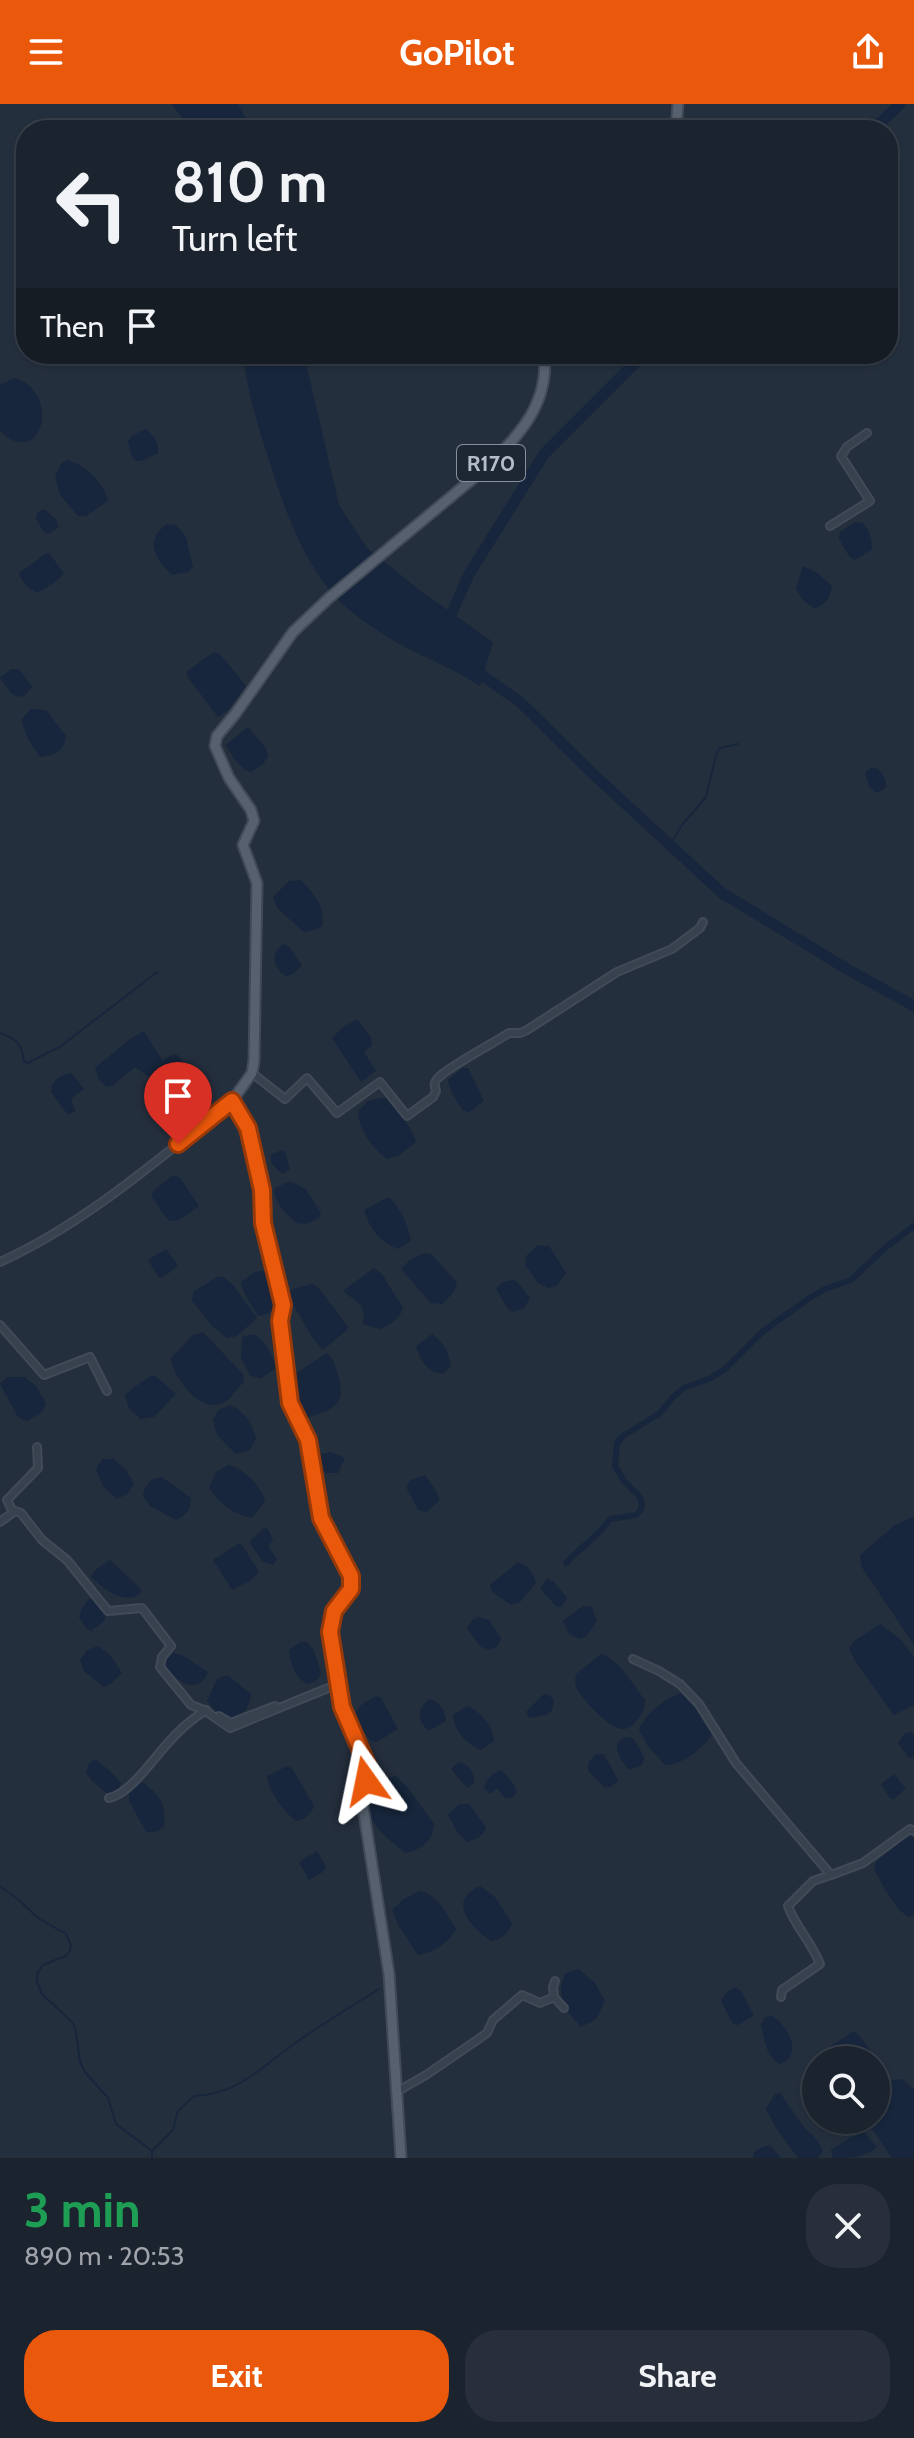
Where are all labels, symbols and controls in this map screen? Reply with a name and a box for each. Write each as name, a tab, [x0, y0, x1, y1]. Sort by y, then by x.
icon: menu	[24, 30, 68, 74]
text: GoPilot	[399, 30, 515, 74]
icon: share	[846, 30, 890, 74]
text: 810 m	[172, 148, 327, 216]
icon: left	[40, 152, 144, 256]
text: Turn left	[172, 216, 297, 260]
icon: arrive	[120, 304, 164, 348]
text: Then	[40, 308, 104, 345]
road number: R170	[457, 445, 525, 481]
pin	[144, 1062, 212, 1144]
icon: arrive	[156, 1074, 200, 1118]
position arrow	[324, 1739, 408, 1823]
map controls	[802, 2046, 890, 2134]
button: search	[802, 2046, 890, 2134]
text: 3 min	[24, 2181, 140, 2239]
button: close	[806, 2184, 890, 2268]
text: 890 m · 20:53	[24, 2240, 185, 2272]
button: Exit	[24, 2330, 449, 2422]
button: Share	[465, 2330, 890, 2422]

